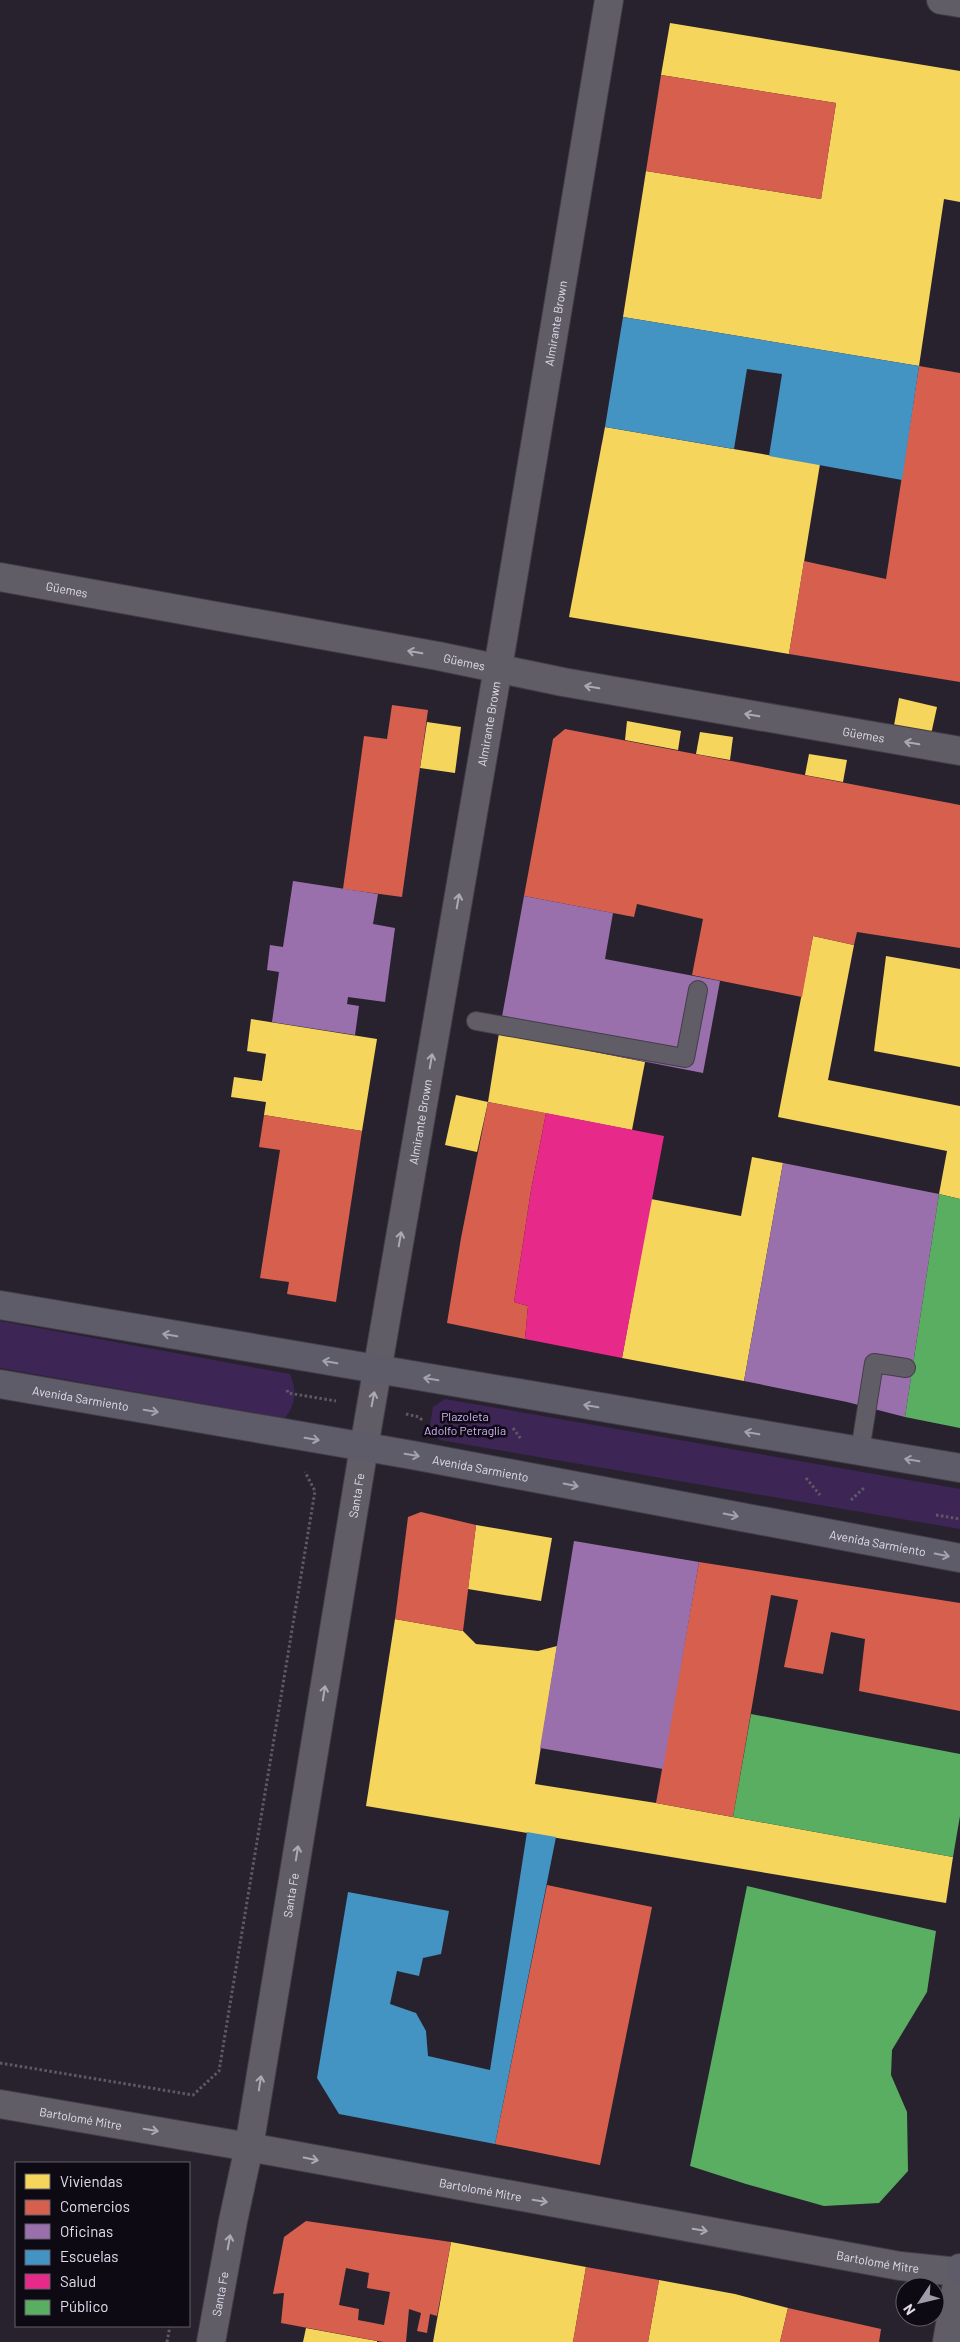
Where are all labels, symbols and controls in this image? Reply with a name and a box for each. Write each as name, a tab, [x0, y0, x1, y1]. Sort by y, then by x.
street label: Almirante Brown	[541, 280, 569, 367]
street label: Güemes	[45, 578, 89, 600]
one-way arrow	[408, 646, 424, 656]
street label: Güemes	[442, 650, 487, 673]
street label: Almirante Brown	[474, 680, 503, 767]
one-way arrow	[584, 681, 600, 691]
one-way arrow	[744, 709, 760, 719]
street label: Güemes	[842, 724, 886, 745]
one-way arrow	[904, 737, 920, 747]
one-way arrow	[454, 894, 464, 910]
one-way arrow	[426, 1054, 436, 1070]
street label: Almirante Brown	[406, 1078, 434, 1166]
one-way arrow	[396, 1231, 406, 1247]
one-way arrow	[162, 1329, 178, 1339]
one-way arrow	[322, 1357, 338, 1367]
one-way arrow	[424, 1373, 440, 1383]
street label: Avenida Sarmiento	[32, 1383, 130, 1413]
one-way arrow	[368, 1391, 378, 1407]
one-way arrow	[584, 1400, 600, 1410]
one-way arrow	[143, 1406, 159, 1416]
park label: Plazoleta Adolfo Petraglia	[424, 1409, 506, 1437]
one-way arrow	[744, 1427, 760, 1437]
one-way arrow	[303, 1434, 319, 1444]
one-way arrow	[403, 1451, 419, 1461]
street label: Avenida Sarmiento	[431, 1452, 530, 1484]
one-way arrow	[904, 1454, 920, 1464]
street label: Santa Fe	[345, 1472, 367, 1519]
one-way arrow	[563, 1481, 579, 1490]
one-way arrow	[723, 1511, 739, 1520]
street label: Avenida Sarmiento	[829, 1527, 927, 1558]
one-way arrow	[934, 1550, 950, 1560]
one-way arrow	[319, 1685, 329, 1701]
one-way arrow	[293, 1846, 303, 1862]
street label: Santa Fe	[280, 1872, 301, 1919]
one-way arrow	[255, 2075, 265, 2091]
street label: Bartolomé Mitre	[38, 2104, 123, 2132]
one-way arrow	[143, 2125, 159, 2135]
one-way arrow	[303, 2155, 319, 2164]
legend	[15, 2162, 190, 2327]
text: Viviendas	[60, 2172, 123, 2190]
street label: Bartolomé Mitre	[438, 2175, 523, 2204]
one-way arrow	[532, 2196, 548, 2206]
text: Comercios	[60, 2197, 130, 2215]
text: Oficinas	[60, 2222, 113, 2240]
one-way arrow	[692, 2225, 708, 2235]
one-way arrow	[225, 2235, 234, 2251]
text: Escuelas	[60, 2247, 118, 2265]
street label: Bartolomé Mitre	[836, 2248, 920, 2275]
street label: Santa Fe	[209, 2270, 231, 2317]
text: Salud	[60, 2272, 96, 2290]
north arrow	[895, 2277, 945, 2327]
text: Público	[60, 2297, 108, 2315]
text: N	[899, 2301, 919, 2318]

